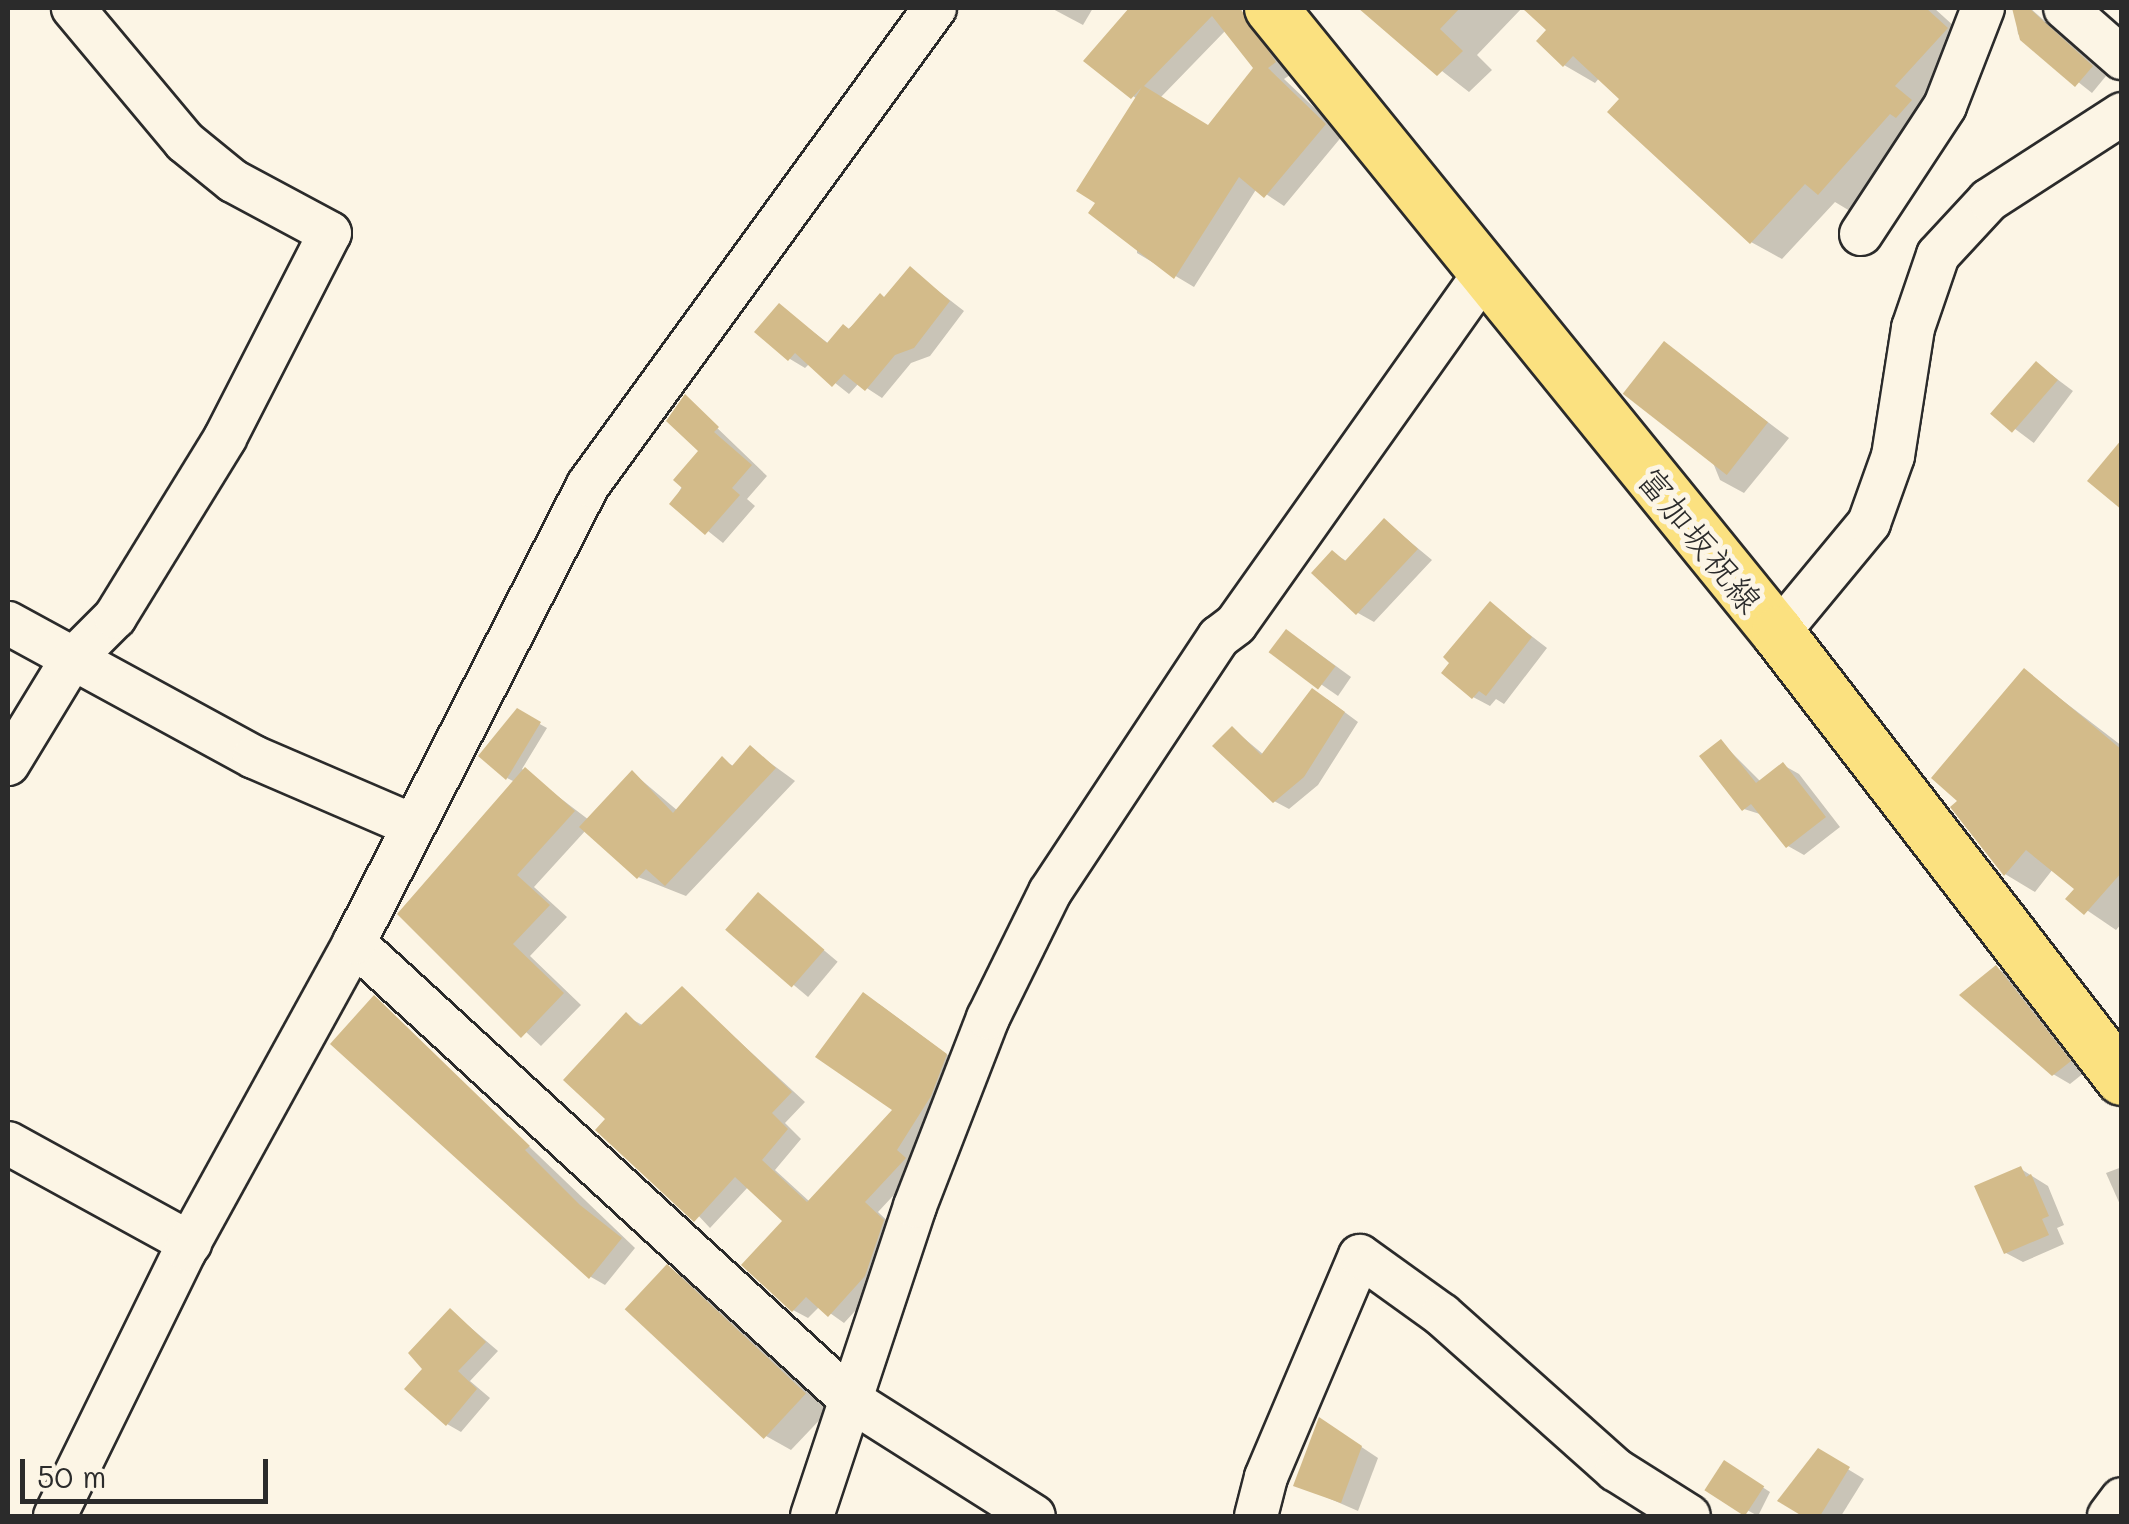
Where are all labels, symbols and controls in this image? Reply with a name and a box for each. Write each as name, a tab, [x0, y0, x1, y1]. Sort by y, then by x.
street label: 富加坂祝線	[1630, 458, 1772, 620]
scale bar	[25, 1439, 272, 1501]
text: 50 m	[37, 1456, 107, 1496]

